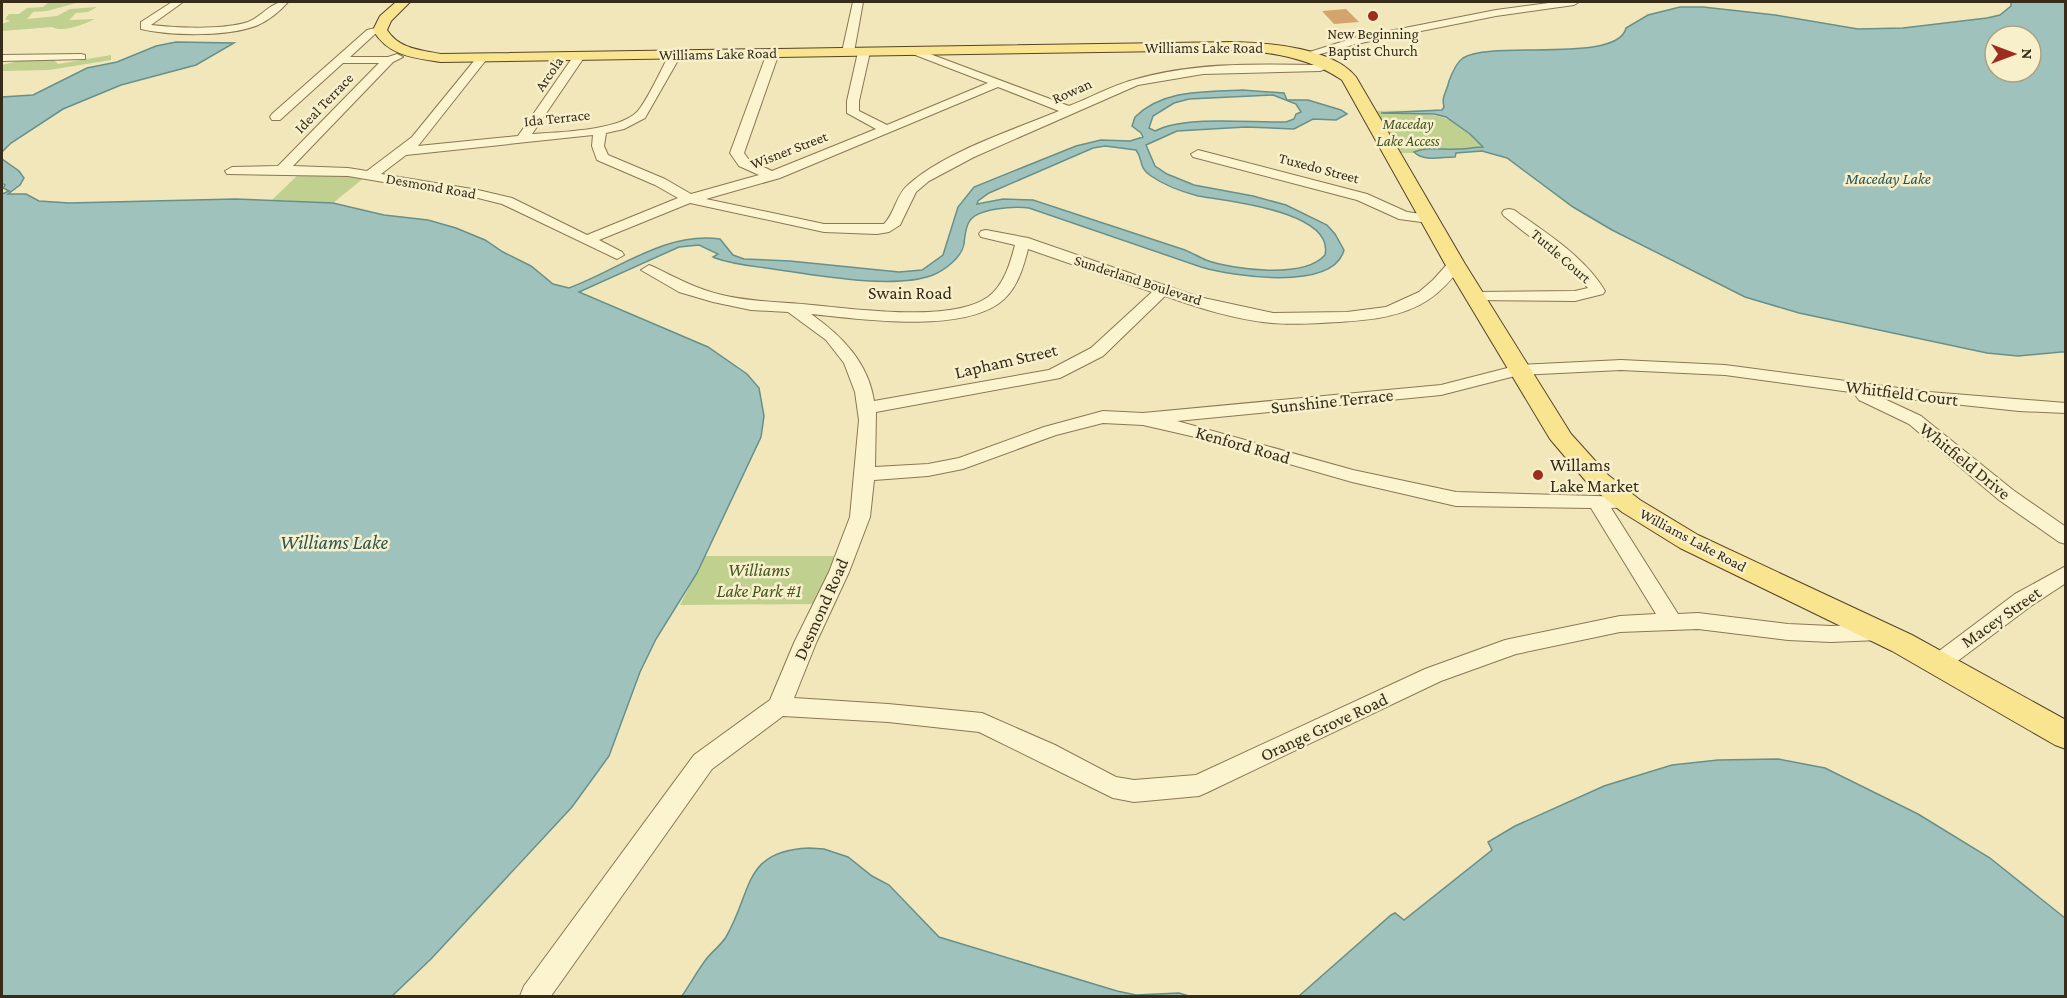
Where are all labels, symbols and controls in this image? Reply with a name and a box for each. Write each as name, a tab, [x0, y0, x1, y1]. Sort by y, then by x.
marker: New Beginning Baptist Church	[1366, 9, 1380, 23]
north arrow	[1983, 24, 2043, 84]
place label: New Beginning Baptist Church	[1327, 26, 1419, 60]
street label: Williams Lake Road	[1145, 40, 1263, 56]
street label: Williams Lake Road	[659, 45, 777, 63]
text: N	[2019, 49, 2036, 60]
street label: Arcola	[532, 54, 566, 94]
street label: Ideal Terrace	[292, 69, 357, 136]
street label: Rowan	[1050, 75, 1094, 107]
street label: Ida Terrace	[523, 107, 591, 129]
park label: Maceday Lake Access	[1376, 116, 1440, 149]
street label: Wisner Street	[748, 128, 831, 172]
street label: Tuxedo Street	[1277, 150, 1362, 187]
street label: Desmond Road	[385, 170, 477, 202]
water label: Maceday Lake	[1844, 170, 1931, 188]
street label: Tuttle Court	[1528, 226, 1595, 287]
street label: Sunderland Boulevard	[1072, 252, 1204, 308]
street label: Swain Road	[868, 283, 952, 303]
street label: Lapham Street	[953, 339, 1060, 383]
street label: Whitfield Court	[1845, 376, 1961, 410]
street label: Sunshine Terrace	[1270, 385, 1394, 417]
street label: Whitfield Drive	[1916, 418, 2015, 504]
street label: Kenford Road	[1194, 422, 1293, 468]
place label: Willams Lake Market	[1550, 455, 1640, 496]
marker: Willams Lake Market	[1531, 468, 1545, 482]
street label: Williams Lake Road	[1637, 505, 1749, 575]
water label: Williams Lake	[280, 531, 389, 553]
street label: Desmond Road	[790, 554, 853, 663]
park label: Williams Lake Park #1	[716, 560, 802, 601]
street label: Macey Street	[1957, 582, 2045, 652]
street label: Orange Grove Road	[1257, 689, 1391, 765]

